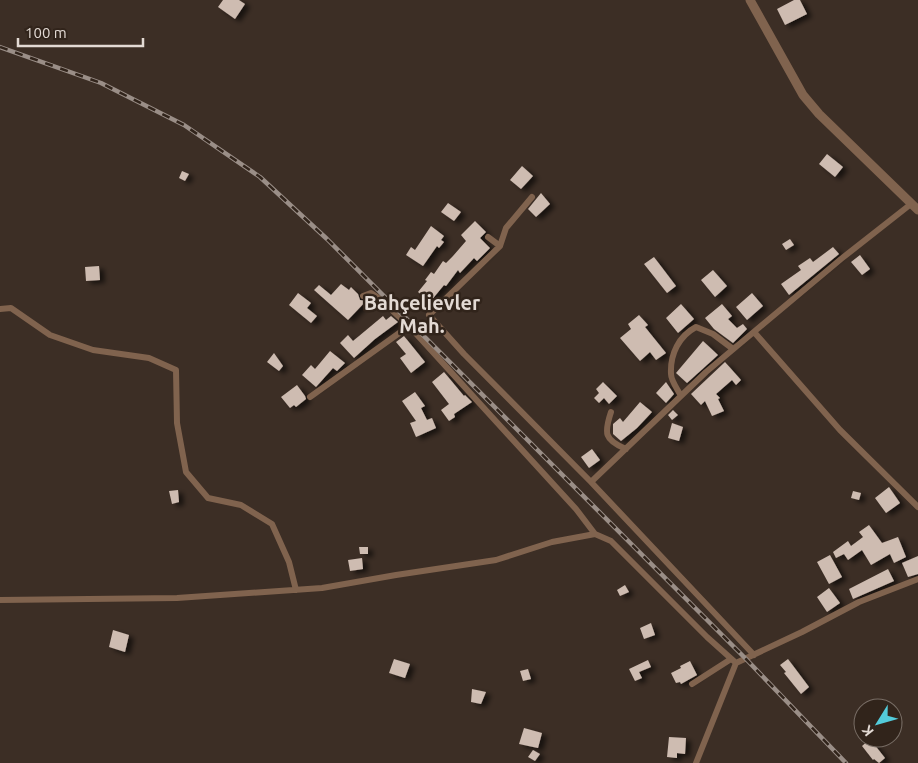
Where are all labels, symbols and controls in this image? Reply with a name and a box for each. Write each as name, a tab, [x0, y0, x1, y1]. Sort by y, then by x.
scale bar	[18, 15, 142, 47]
text: 100 m	[25, 24, 67, 41]
district label: Bahçelievler Mah.	[364, 291, 481, 337]
north arrow	[853, 698, 903, 748]
text: K	[858, 722, 877, 739]

